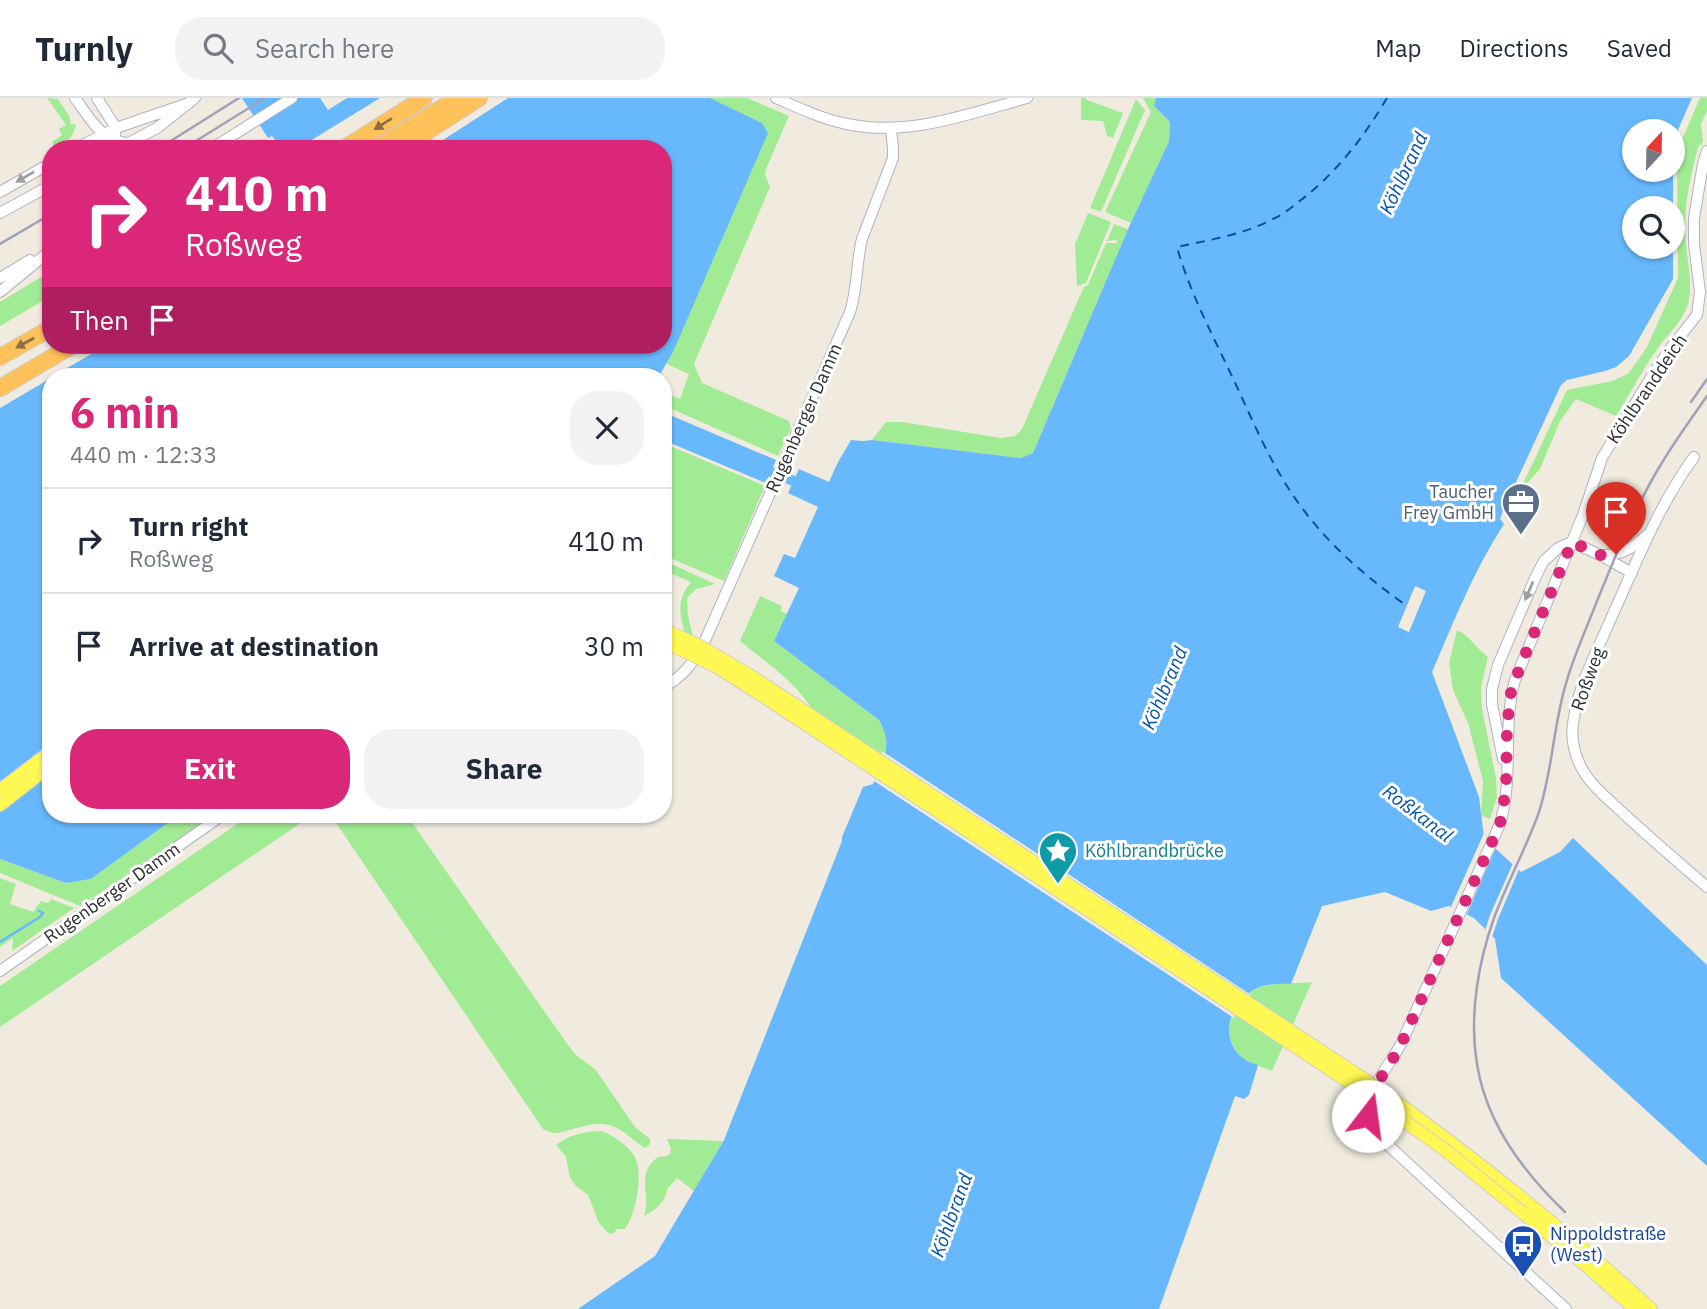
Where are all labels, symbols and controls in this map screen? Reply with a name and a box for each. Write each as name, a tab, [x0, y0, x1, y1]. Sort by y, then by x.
search box	[175, 17, 665, 80]
text: Turnly	[35, 27, 133, 70]
icon: search	[199, 29, 237, 67]
text: Search here	[255, 31, 394, 65]
text: Map	[1375, 32, 1421, 64]
text: Directions	[1459, 32, 1569, 64]
text: Saved	[1607, 32, 1672, 64]
one-way arrow	[374, 117, 393, 130]
north arrow	[1622, 119, 1685, 182]
map controls	[1622, 119, 1685, 259]
water label: Köhlbrand	[1374, 127, 1433, 218]
text: 410 m	[185, 161, 329, 224]
icon: right	[70, 168, 161, 259]
one-way arrow	[16, 171, 35, 183]
button: search	[1622, 196, 1685, 259]
text: Roßweg	[185, 223, 302, 265]
icon: arrive	[143, 301, 181, 339]
text: Then	[70, 303, 129, 337]
street label: Köhlbranddeich	[1601, 329, 1692, 448]
one-way arrow	[16, 337, 35, 349]
street label: Rugenberger Damm	[760, 340, 847, 496]
text: 6 min	[70, 385, 180, 440]
button: close	[570, 391, 644, 465]
text: 440 m · 12:33	[70, 439, 217, 469]
place label: Taucher Frey GmbH	[1403, 480, 1494, 524]
office icon: Taucher Frey GmbH	[1500, 481, 1542, 536]
pin	[1586, 482, 1646, 554]
icon: arrive	[1597, 493, 1635, 531]
text: Turn right	[129, 509, 248, 543]
icon: right	[70, 522, 108, 560]
text: 410 m	[568, 524, 644, 558]
text: Roßweg	[129, 543, 213, 573]
one-way arrow	[1523, 581, 1535, 601]
icon: arrive	[70, 627, 108, 665]
text: Arrive at destination	[129, 629, 379, 663]
text: 30 m	[584, 629, 644, 663]
water label: Köhlbrand	[1136, 642, 1193, 733]
street label: Roßweg	[1565, 644, 1610, 714]
button: Exit	[70, 729, 350, 809]
button: Share	[364, 729, 644, 809]
water label: Roßkanal	[1378, 779, 1458, 847]
place icon: Köhlbrandbrücke	[1037, 830, 1079, 885]
street label: Rugenberger Damm	[39, 837, 184, 948]
place label: Köhlbrandbrücke	[1085, 839, 1224, 862]
position arrow	[1331, 1079, 1405, 1153]
water label: Köhlbrand	[925, 1169, 978, 1260]
place label: Nippoldstraße (West)	[1550, 1222, 1666, 1266]
bus stop icon: Nippoldstraße (West)	[1502, 1223, 1544, 1278]

